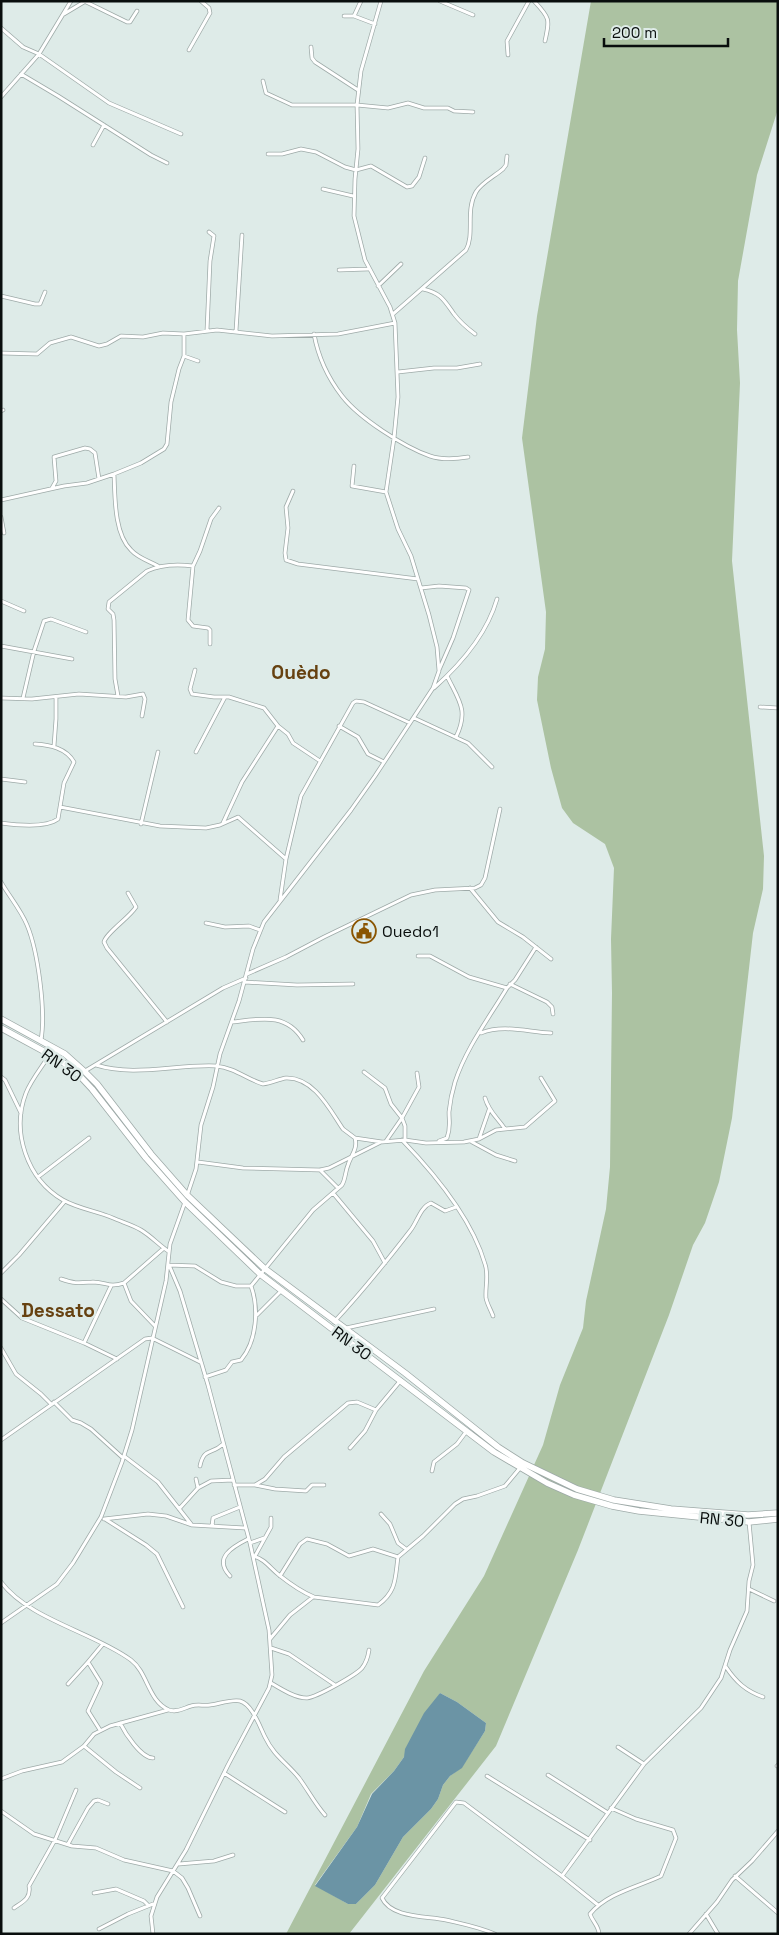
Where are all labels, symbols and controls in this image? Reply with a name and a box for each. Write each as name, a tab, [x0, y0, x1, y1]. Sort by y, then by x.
scale bar	[604, 15, 728, 47]
text: 200 m	[612, 23, 657, 42]
district label: Ouèdo	[271, 660, 331, 685]
public building icon: Ouedo1	[351, 918, 377, 944]
place label: Ouedo1	[382, 921, 439, 942]
street label: RN 30	[37, 1044, 86, 1087]
district label: Dessato	[21, 1298, 95, 1323]
street label: RN 30	[328, 1322, 376, 1365]
street label: RN 30	[699, 1507, 745, 1532]

